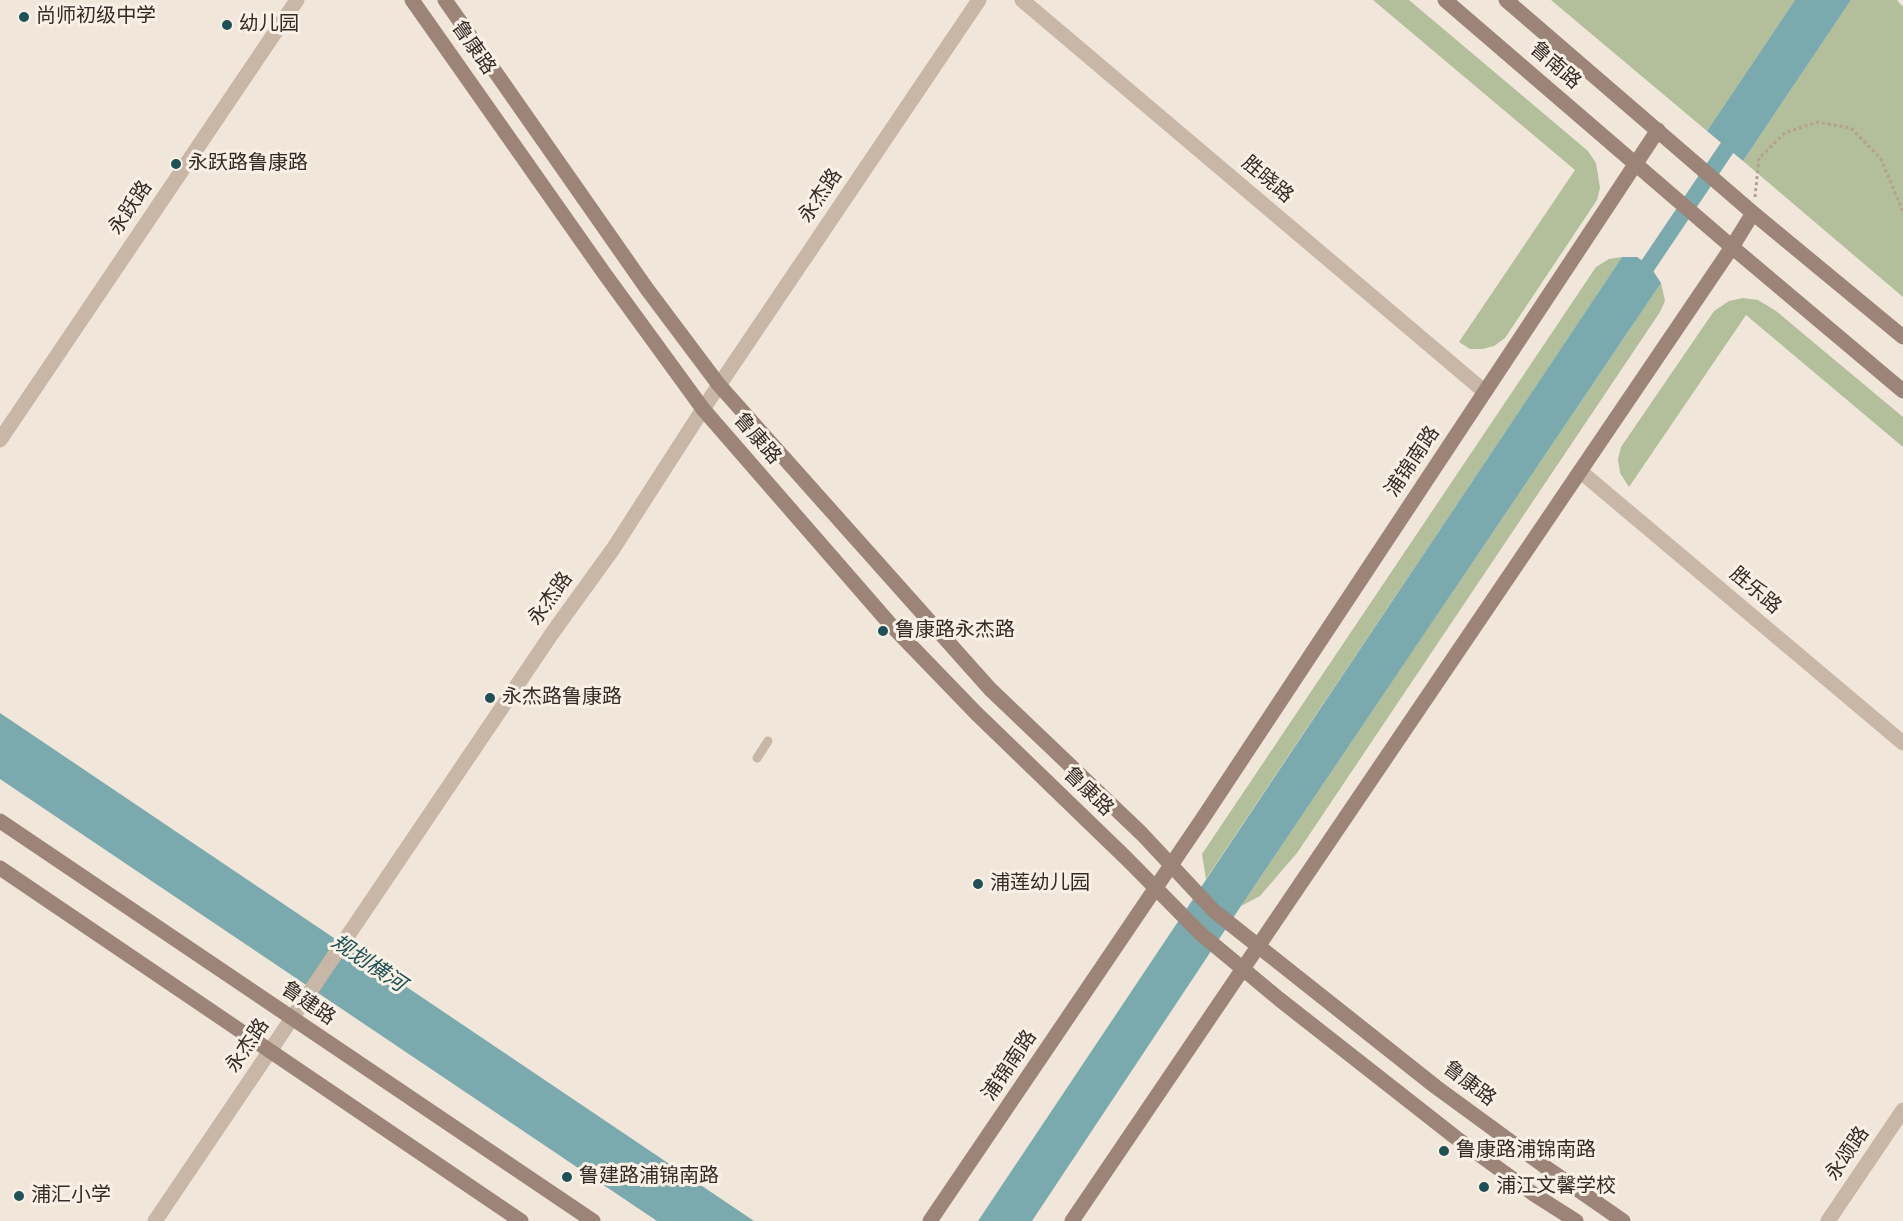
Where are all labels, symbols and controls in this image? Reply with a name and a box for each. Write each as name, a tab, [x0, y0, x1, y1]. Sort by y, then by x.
place label: 尚师初级中学	[36, 5, 156, 29]
marker: 尚师初级中学	[17, 10, 31, 24]
place label: 幼儿园	[239, 13, 299, 37]
street label: 鲁康路	[446, 17, 500, 79]
marker: 幼儿园	[220, 18, 234, 32]
street label: 鲁南路	[1524, 37, 1586, 95]
place label: 永跃路鲁康路	[188, 152, 308, 176]
street label: 胜晓路	[1236, 152, 1298, 208]
marker: 永跃路鲁康路	[169, 157, 183, 171]
street label: 永杰路	[794, 164, 848, 228]
street label: 永跃路	[104, 176, 158, 240]
street label: 鲁康路	[728, 408, 786, 470]
street label: 浦锦南路	[1381, 422, 1445, 502]
street label: 胜乐路	[1724, 563, 1786, 619]
street label: 永杰路	[524, 568, 578, 630]
place label: 鲁康路永杰路	[895, 619, 1015, 643]
marker: 鲁康路永杰路	[876, 624, 890, 638]
place label: 永杰路鲁康路	[502, 686, 622, 710]
marker: 永杰路鲁康路	[483, 691, 497, 705]
street label: 鲁康路	[1058, 763, 1118, 821]
place label: 浦莲幼儿园	[990, 872, 1090, 896]
marker: 浦莲幼儿园	[971, 877, 985, 891]
water label: 规划横河	[326, 930, 410, 998]
street label: 鲁建路	[276, 977, 340, 1031]
street label: 永杰路	[221, 1014, 275, 1078]
street label: 浦锦南路	[978, 1026, 1042, 1106]
street label: 鲁康路	[1438, 1056, 1500, 1112]
street label: 永颂路	[1821, 1122, 1875, 1186]
place label: 鲁康路浦锦南路	[1456, 1139, 1596, 1163]
marker: 鲁康路浦锦南路	[1437, 1144, 1451, 1158]
place label: 鲁建路浦锦南路	[579, 1165, 719, 1189]
marker: 鲁建路浦锦南路	[560, 1170, 574, 1184]
place label: 浦江文馨学校	[1496, 1175, 1616, 1199]
marker: 浦江文馨学校	[1477, 1180, 1491, 1194]
place label: 浦汇小学	[31, 1184, 111, 1208]
marker: 浦汇小学	[12, 1189, 26, 1203]

